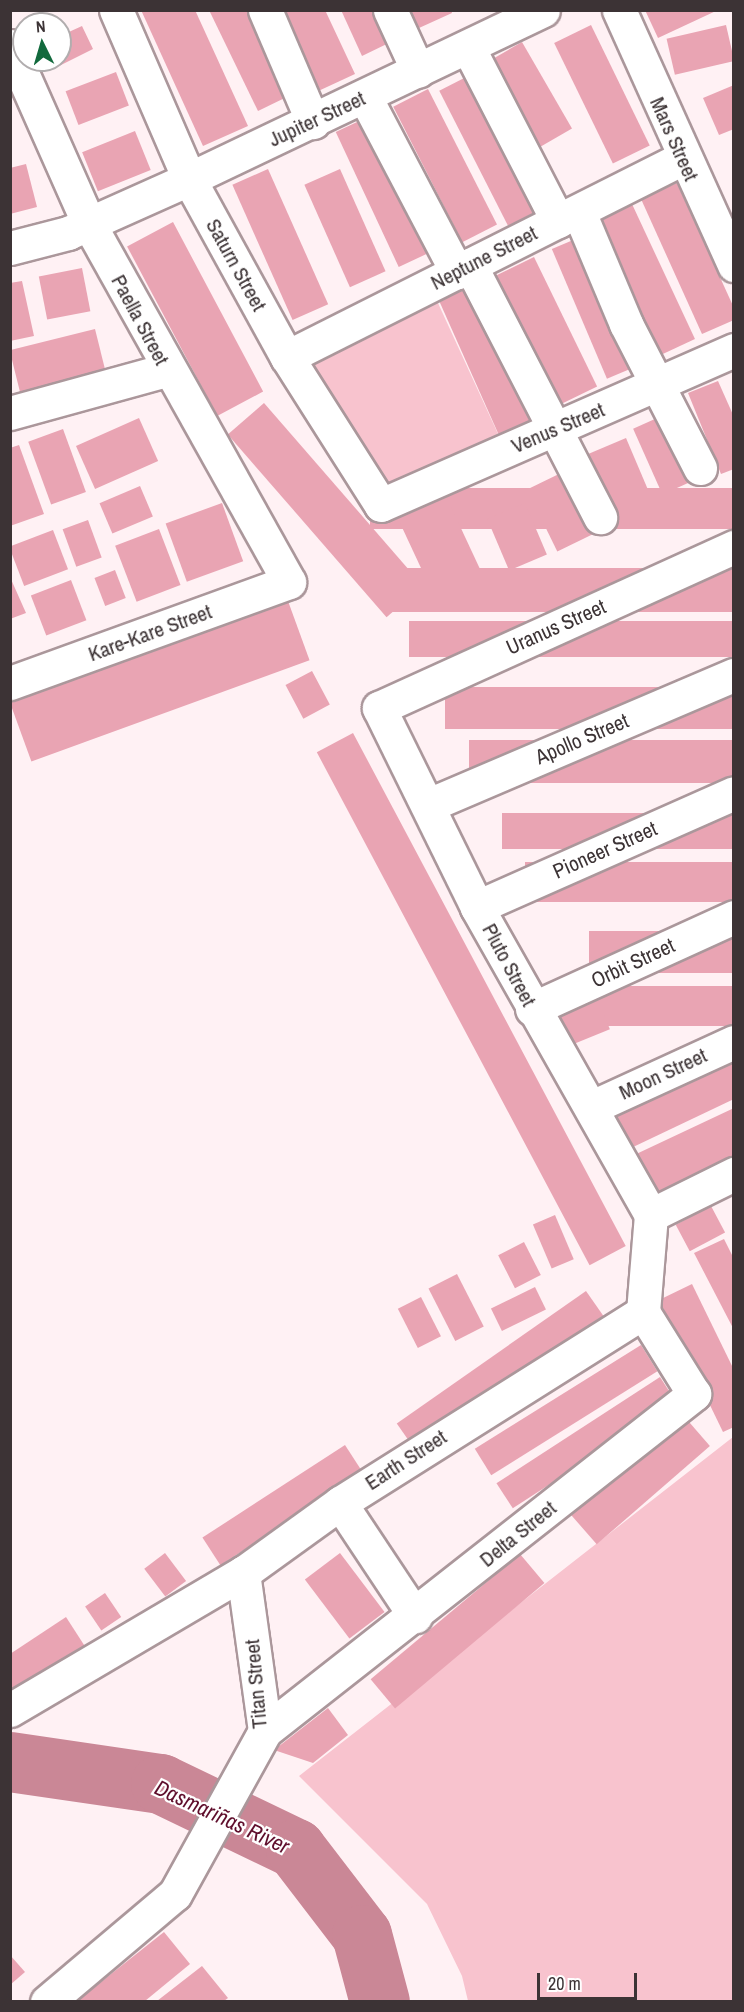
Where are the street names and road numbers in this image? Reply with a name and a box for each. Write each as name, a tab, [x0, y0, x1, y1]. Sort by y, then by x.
street label: Jupiter Street	[265, 86, 369, 152]
street label: Mars Street	[644, 93, 704, 185]
street label: Saturn Street	[200, 215, 272, 315]
street label: Neptune Street	[427, 220, 541, 296]
street label: Paella Street	[106, 271, 174, 369]
street label: Venus Street	[508, 397, 608, 459]
street label: Uranus Street	[502, 594, 610, 660]
street label: Kare-Kare Street	[85, 599, 215, 667]
street label: Apollo Street	[532, 708, 632, 770]
street label: Pioneer Street	[549, 816, 661, 884]
street label: Pluto Street	[477, 919, 541, 1011]
street label: Orbit Street	[587, 933, 679, 993]
street label: Moon Street	[615, 1043, 711, 1105]
street label: Earth Street	[361, 1424, 451, 1496]
street label: Delta Street	[475, 1496, 561, 1572]
street label: Titan Street	[240, 1638, 272, 1730]

